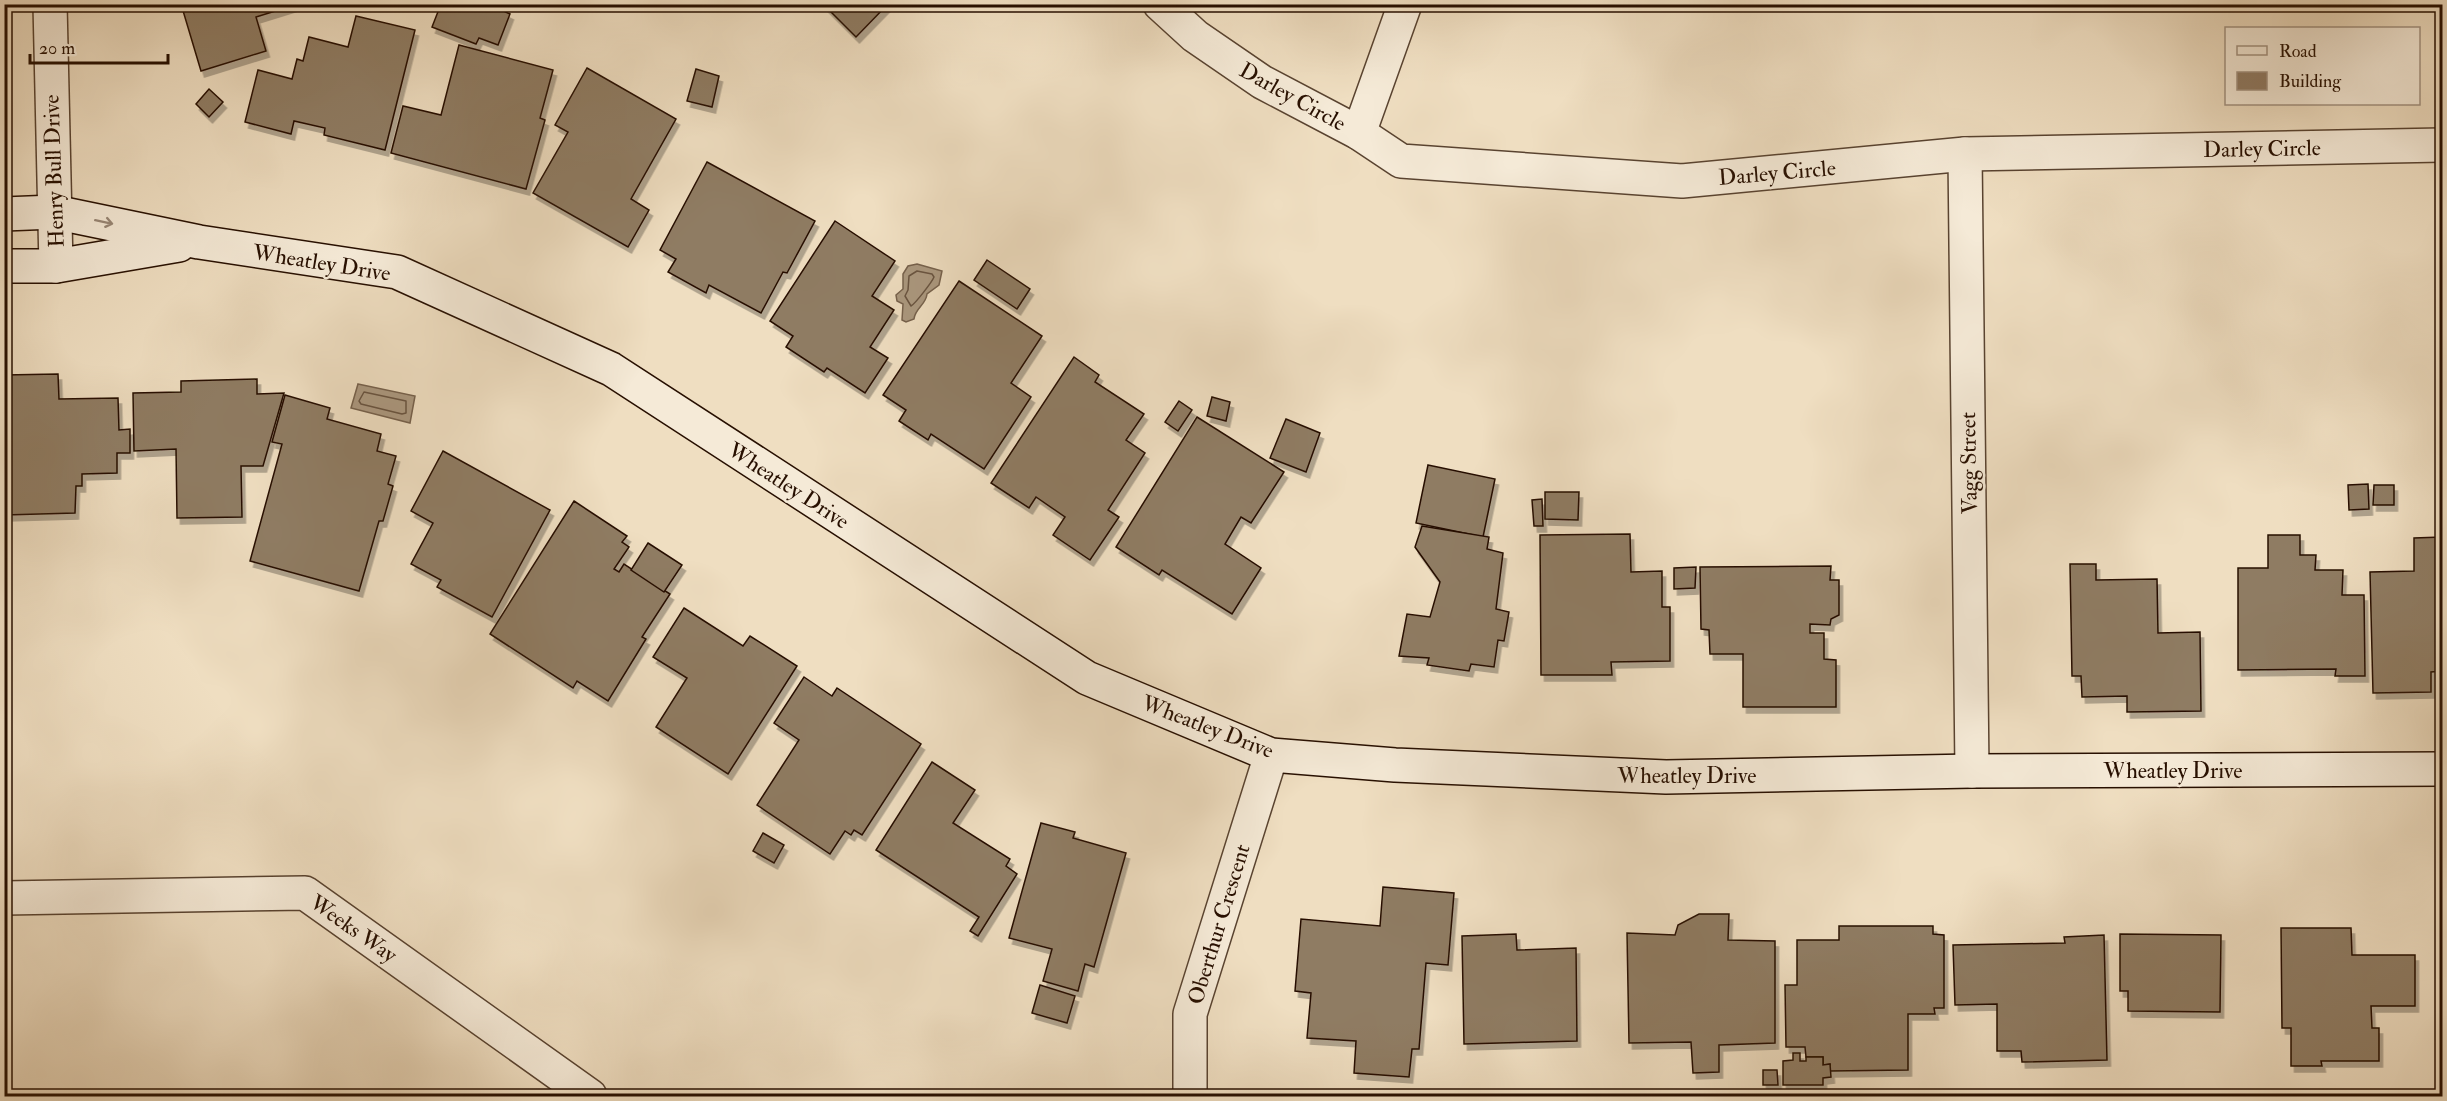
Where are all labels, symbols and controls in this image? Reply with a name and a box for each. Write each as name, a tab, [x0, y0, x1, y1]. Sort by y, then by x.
scale bar	[30, 27, 168, 65]
legend	[2225, 27, 2420, 105]
text: 20 m	[39, 37, 75, 60]
text: Road	[2279, 40, 2317, 63]
street label: Darley Circle	[1234, 56, 1351, 138]
text: Building	[2279, 70, 2342, 93]
street label: Henry Bull Drive	[37, 94, 71, 248]
street label: Darley Circle	[2203, 134, 2321, 164]
street label: Darley Circle	[1717, 154, 1837, 192]
one-way arrow	[94, 217, 113, 228]
street label: Wheatley Drive	[250, 238, 393, 288]
street label: Vagg Street	[1954, 412, 1984, 514]
street label: Wheatley Drive	[722, 436, 854, 535]
street label: Wheatley Drive	[1137, 689, 1278, 765]
street label: Wheatley Drive	[2103, 757, 2242, 785]
street label: Wheatley Drive	[1617, 762, 1756, 790]
street label: Oberthur Crescent	[1181, 841, 1257, 1008]
street label: Weeks Way	[304, 888, 403, 969]

